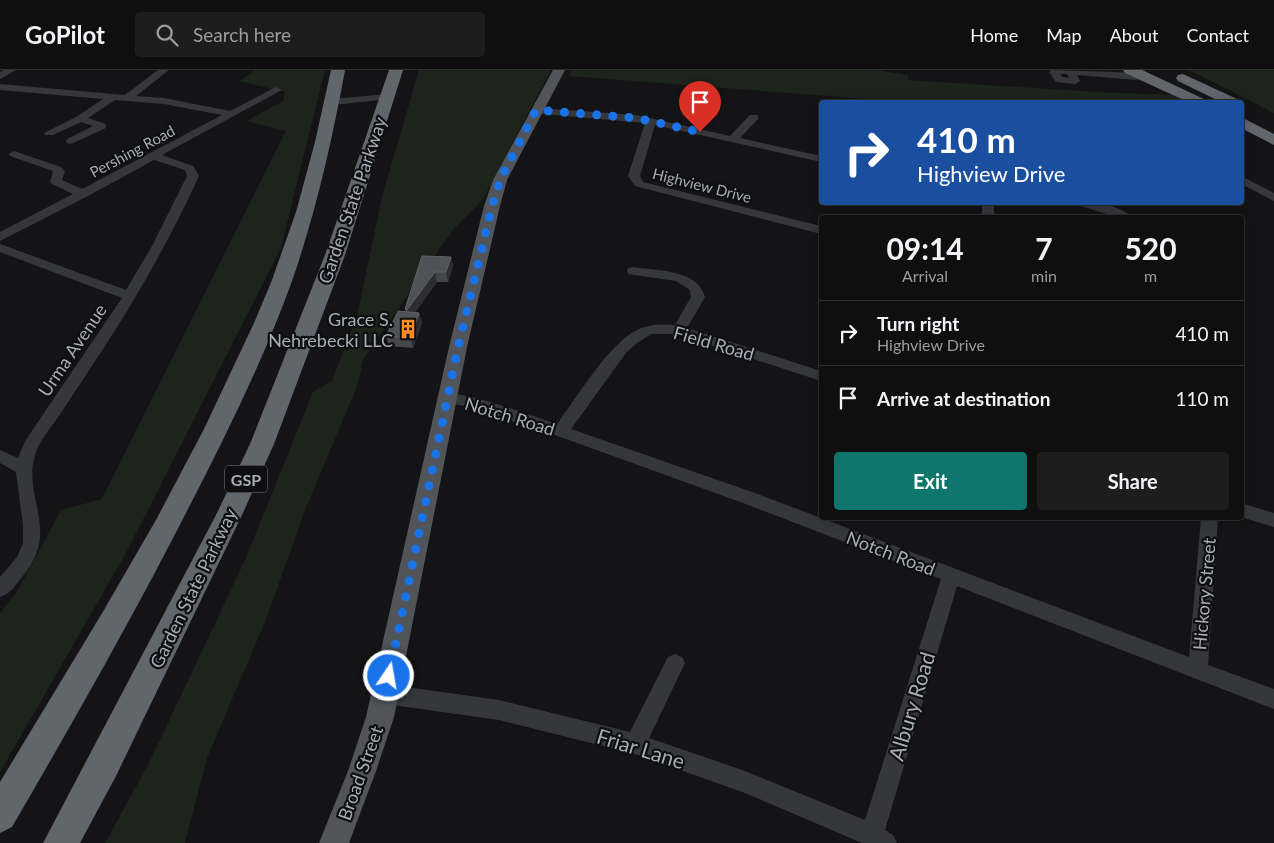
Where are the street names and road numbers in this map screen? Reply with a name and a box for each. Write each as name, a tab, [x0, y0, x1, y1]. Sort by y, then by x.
street label: Garden State Parkway	[313, 113, 391, 286]
street label: Pershing Road	[86, 121, 178, 181]
street label: Highview Drive	[651, 164, 753, 206]
street label: Urma Avenue	[33, 300, 111, 400]
street label: Field Road	[671, 321, 757, 365]
street label: Notch Road	[462, 392, 558, 440]
road number: GSP	[225, 466, 267, 492]
street label: Garden State Parkway	[145, 504, 242, 671]
street label: Notch Road	[844, 526, 938, 580]
street label: Hickory Street	[1188, 536, 1220, 651]
street label: Albury Road	[883, 649, 939, 763]
street label: Broad Street	[333, 722, 387, 823]
street label: Friar Lane	[594, 723, 688, 773]

